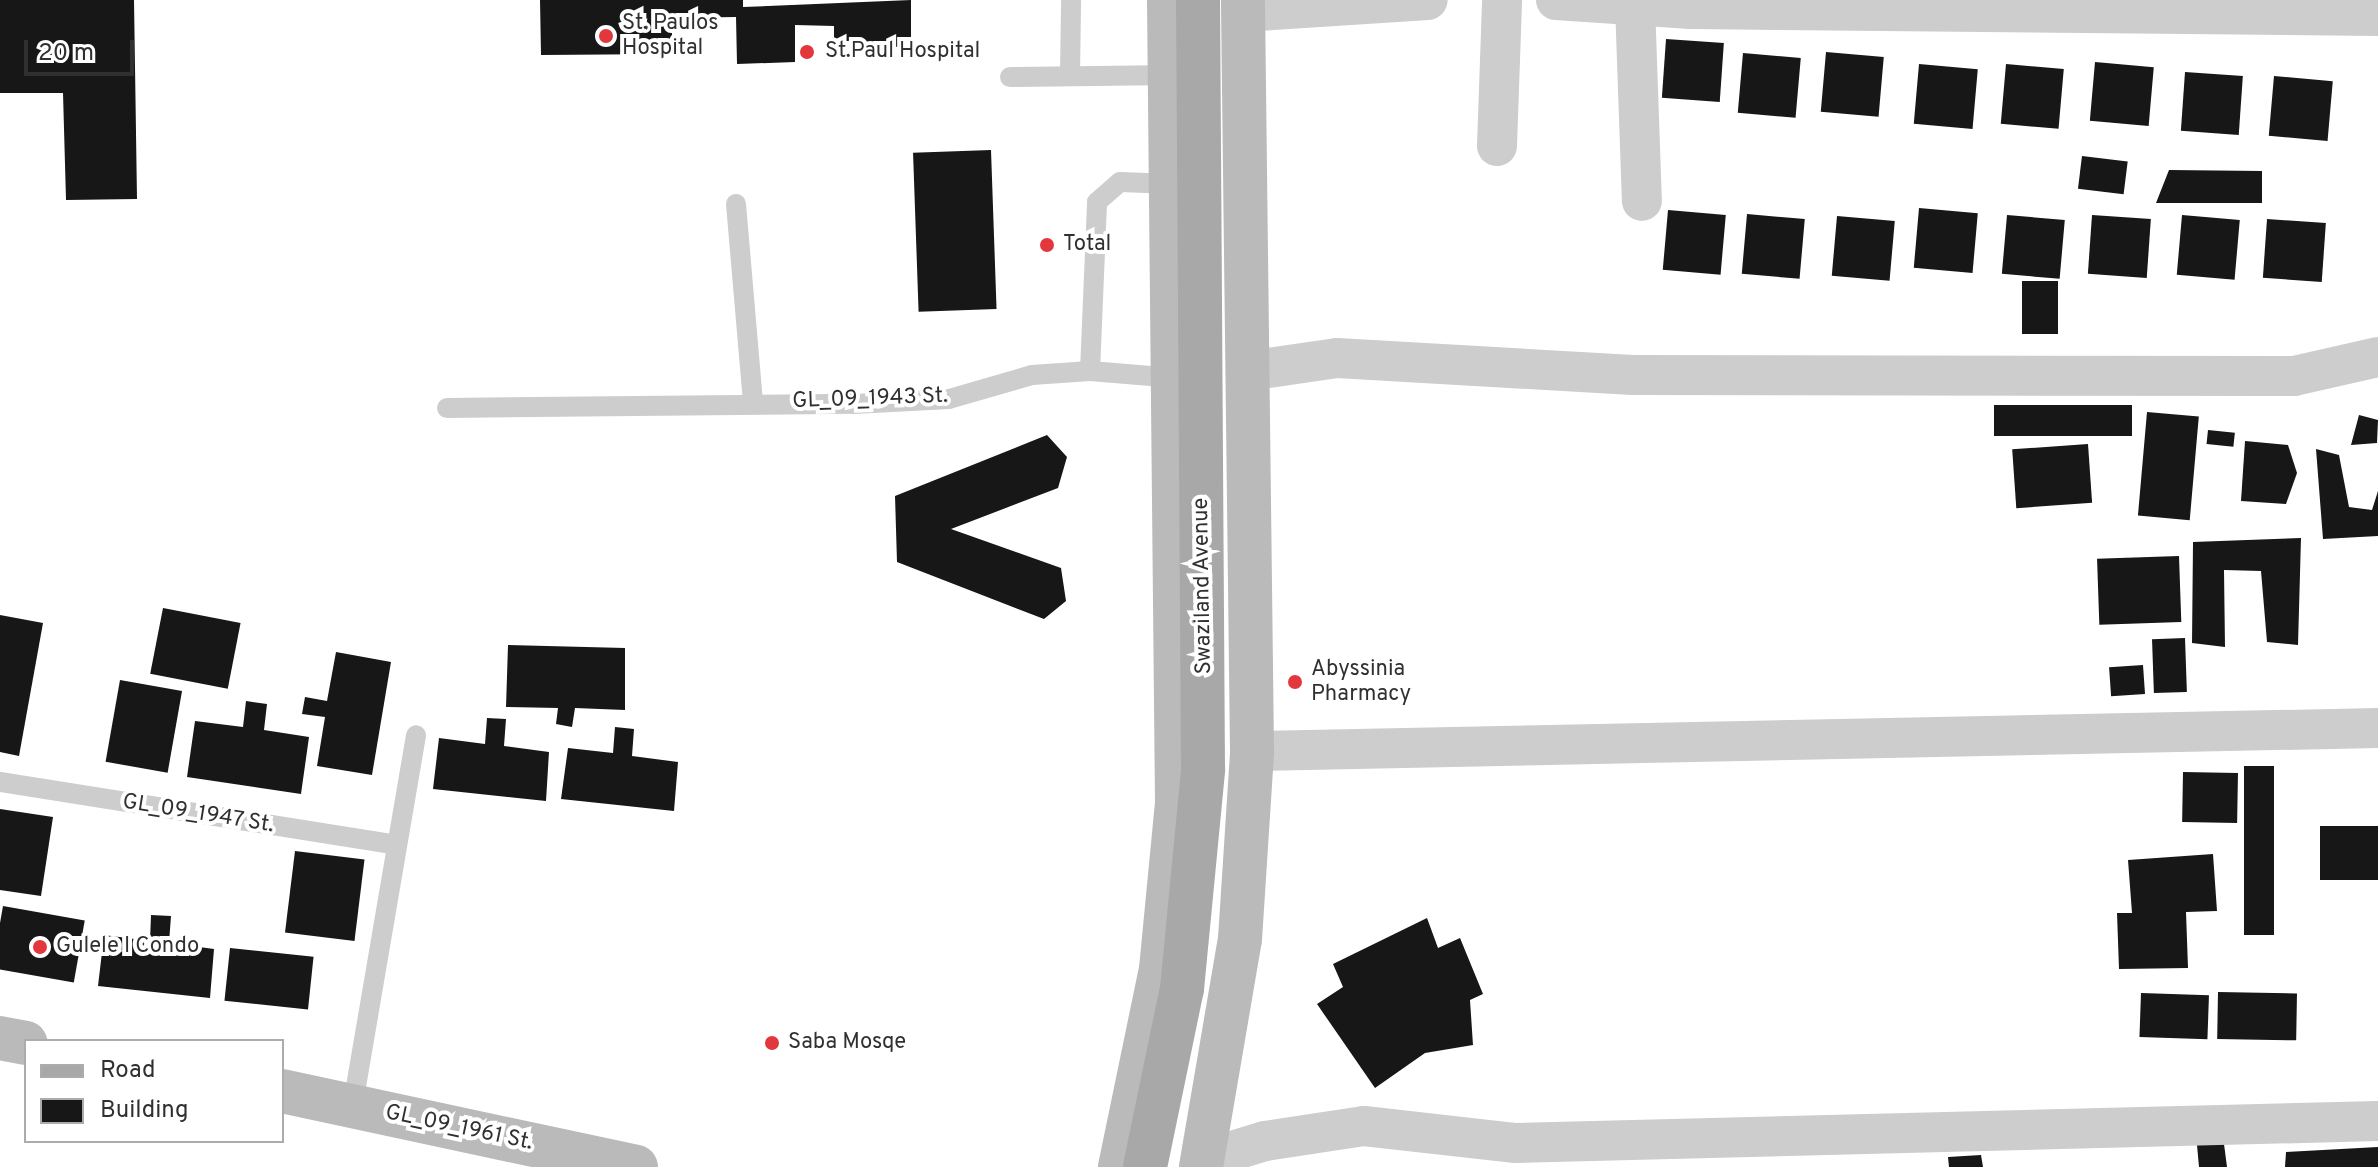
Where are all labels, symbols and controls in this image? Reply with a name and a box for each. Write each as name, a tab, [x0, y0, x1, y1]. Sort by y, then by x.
place label: St. Paulos Hospital	[622, 10, 718, 62]
scale bar	[28, 24, 138, 74]
marker: St. Paulos Hospital	[597, 27, 615, 45]
text: 20 m	[38, 39, 94, 69]
place label: St.Paul Hospital	[825, 39, 980, 65]
marker: St.Paul Hospital	[796, 41, 818, 63]
place label: Total	[1063, 232, 1111, 258]
marker: Total	[1038, 236, 1056, 254]
street label: GL_09_1943 St.	[792, 383, 948, 415]
street label: Swaziland Avenue	[1188, 497, 1218, 675]
place label: Abyssinia Pharmacy	[1311, 656, 1411, 708]
marker: Abyssinia Pharmacy	[1286, 673, 1304, 691]
street label: GL_09_1947 St.	[120, 789, 276, 839]
place label: Gulele I Condo	[56, 934, 199, 960]
marker: Gulele I Condo	[31, 938, 49, 956]
place label: Saba Mosqe	[788, 1030, 906, 1056]
marker: Saba Mosqe	[763, 1034, 781, 1052]
legend	[24, 1039, 284, 1143]
text: Road	[100, 1056, 156, 1086]
text: Building	[100, 1096, 189, 1126]
street label: GL_09_1961 St.	[383, 1100, 535, 1156]

